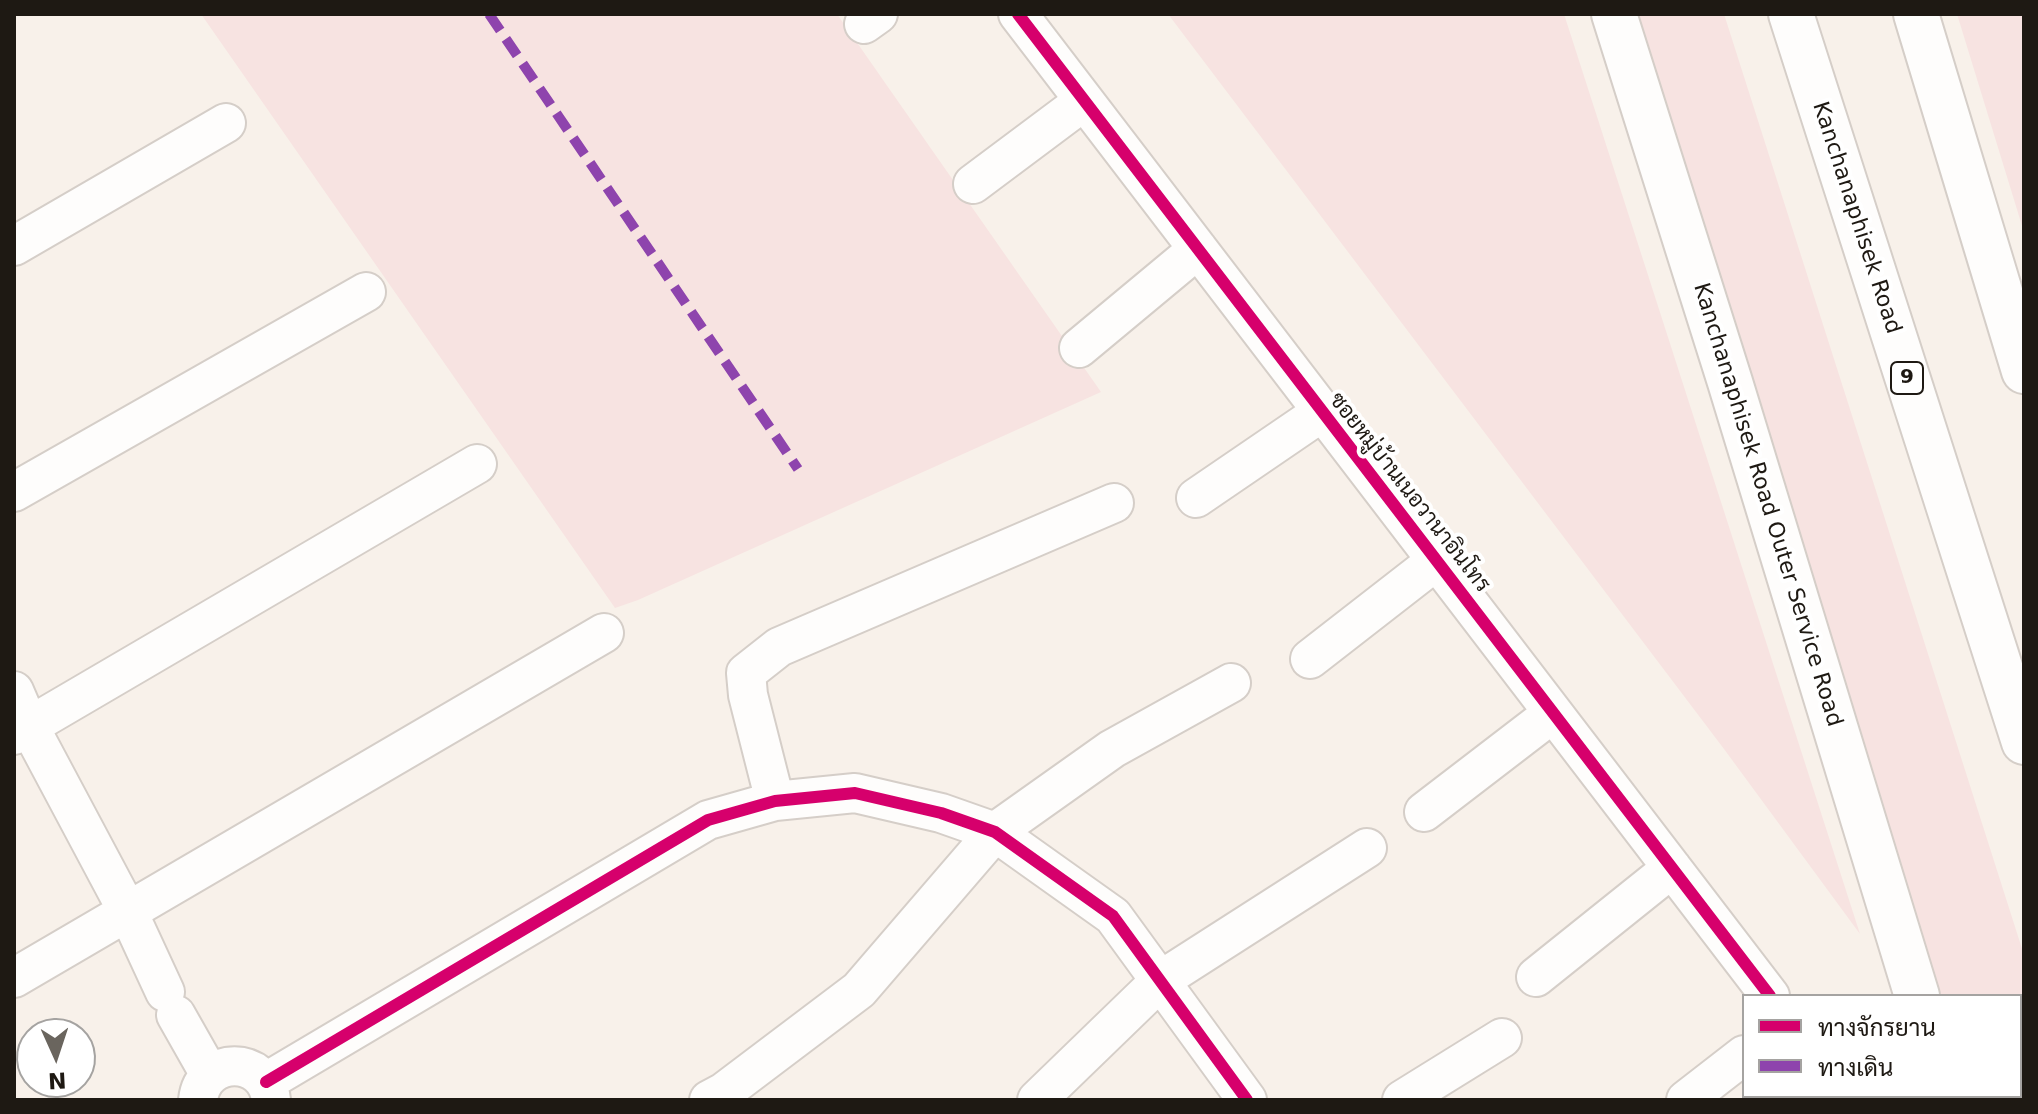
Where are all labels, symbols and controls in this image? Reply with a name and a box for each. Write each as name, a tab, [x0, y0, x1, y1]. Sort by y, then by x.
street label: Kanchanaphisek Road	[1806, 99, 1906, 337]
street label: Kanchanaphisek Road Outer Service Road	[1687, 280, 1847, 730]
road number: 9	[1891, 362, 1923, 394]
street label: ซอยหมู่บ้านเนอวานาอินโทร	[1323, 388, 1495, 598]
legend	[1742, 994, 2022, 1098]
text: ทางจักรยาน	[1818, 1014, 1936, 1042]
north arrow	[16, 1018, 96, 1098]
text: ทางเดิน	[1818, 1054, 1893, 1082]
text: N	[47, 1068, 67, 1093]

